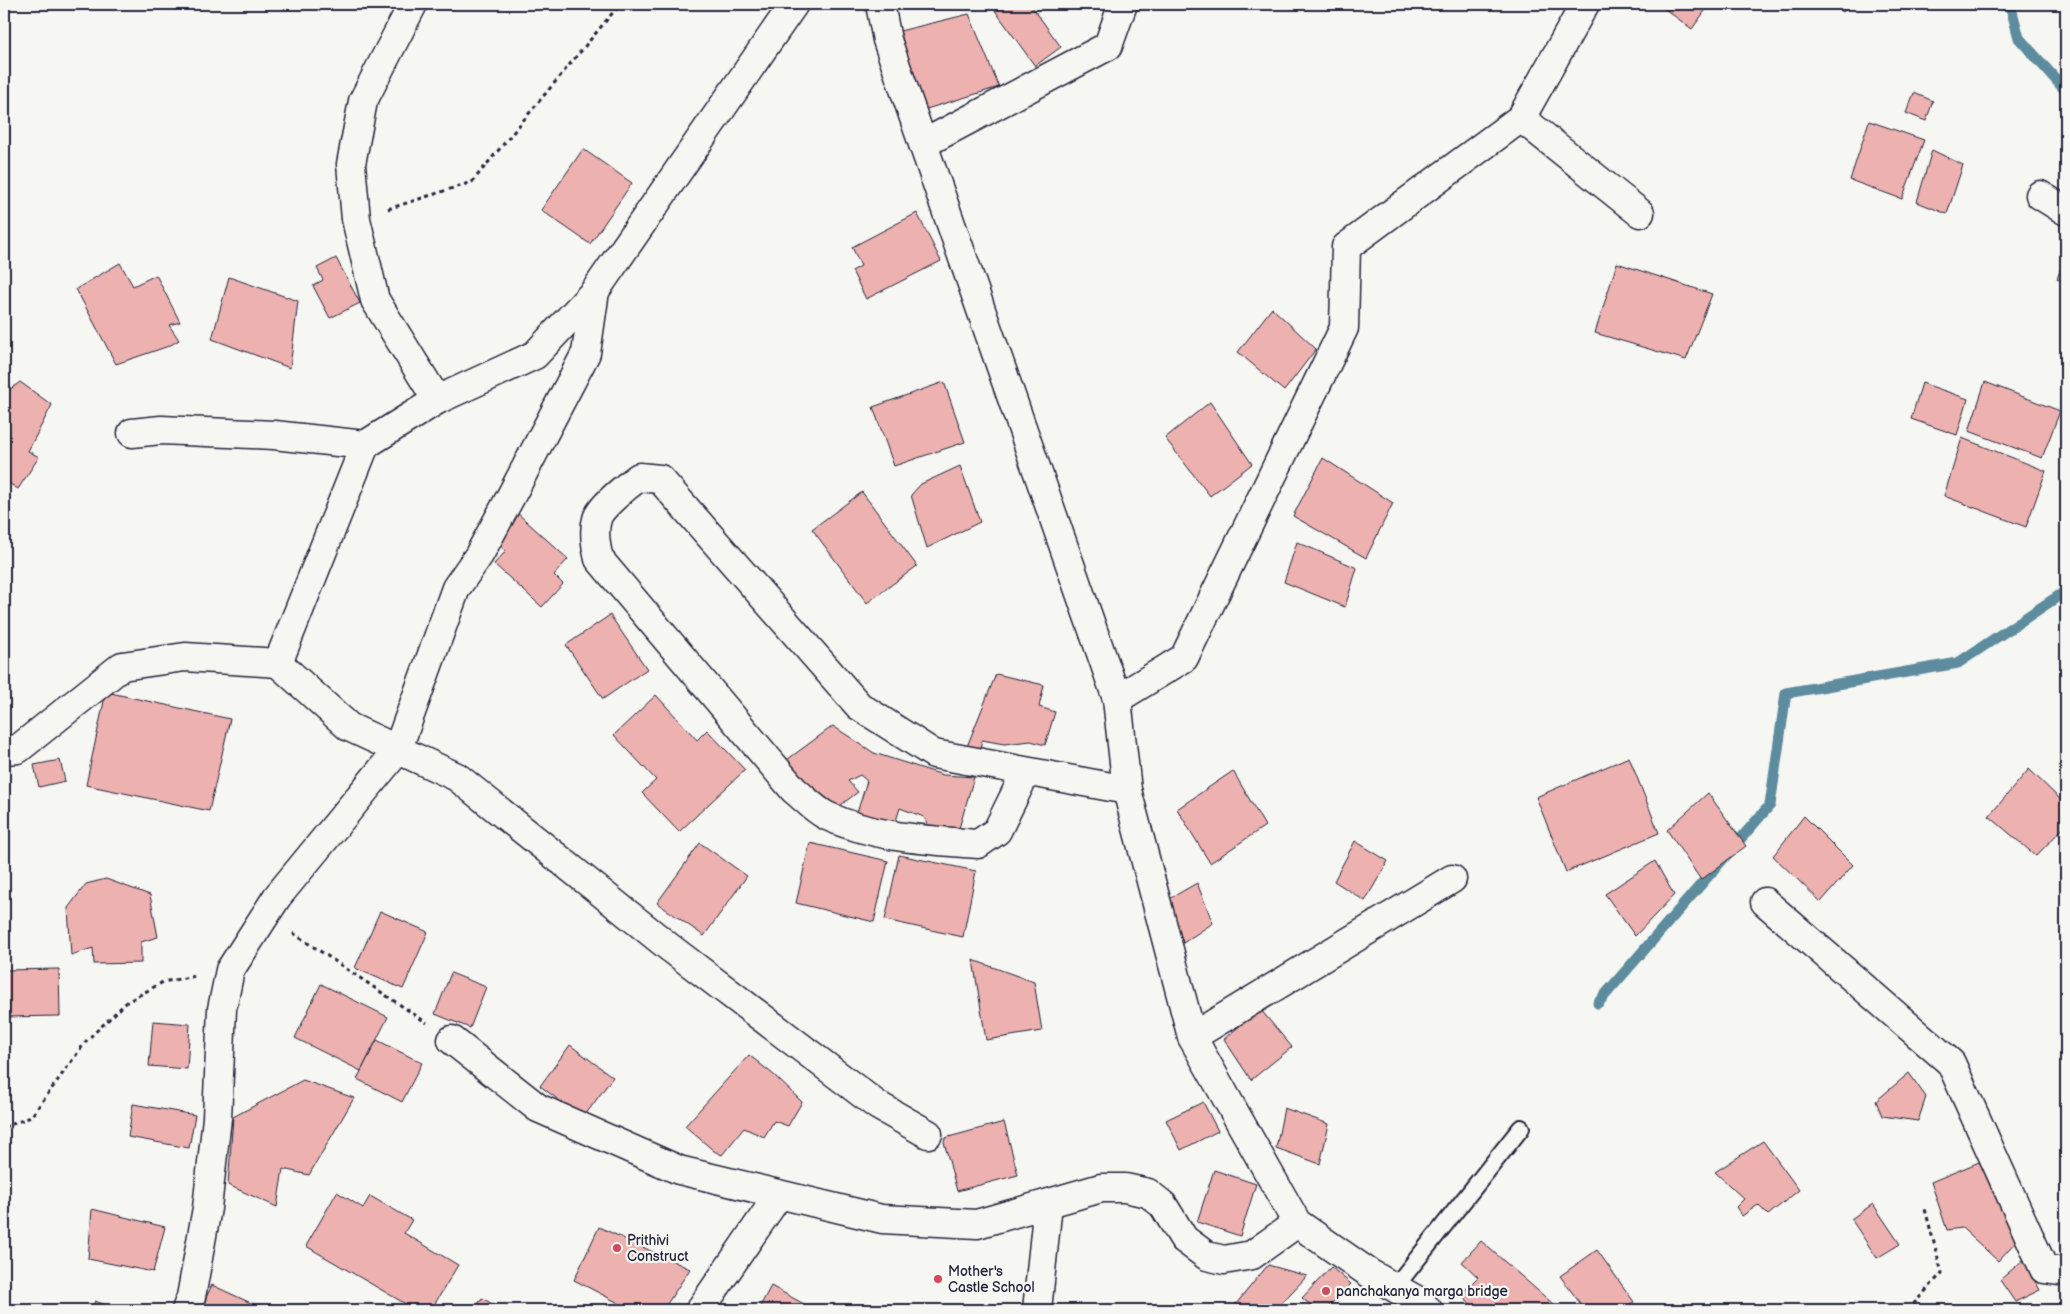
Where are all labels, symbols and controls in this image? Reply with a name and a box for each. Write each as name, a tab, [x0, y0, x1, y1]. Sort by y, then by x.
place label: Prithivi Construct	[627, 1232, 689, 1265]
marker: Prithivi Construct	[611, 1242, 623, 1254]
place label: Mother's Castle School	[948, 1263, 1035, 1296]
marker: Mother's Castle School	[932, 1273, 944, 1285]
place label: panchakanya marga bridge	[1336, 1283, 1508, 1300]
marker: panchakanya marga bridge	[1320, 1285, 1332, 1297]

